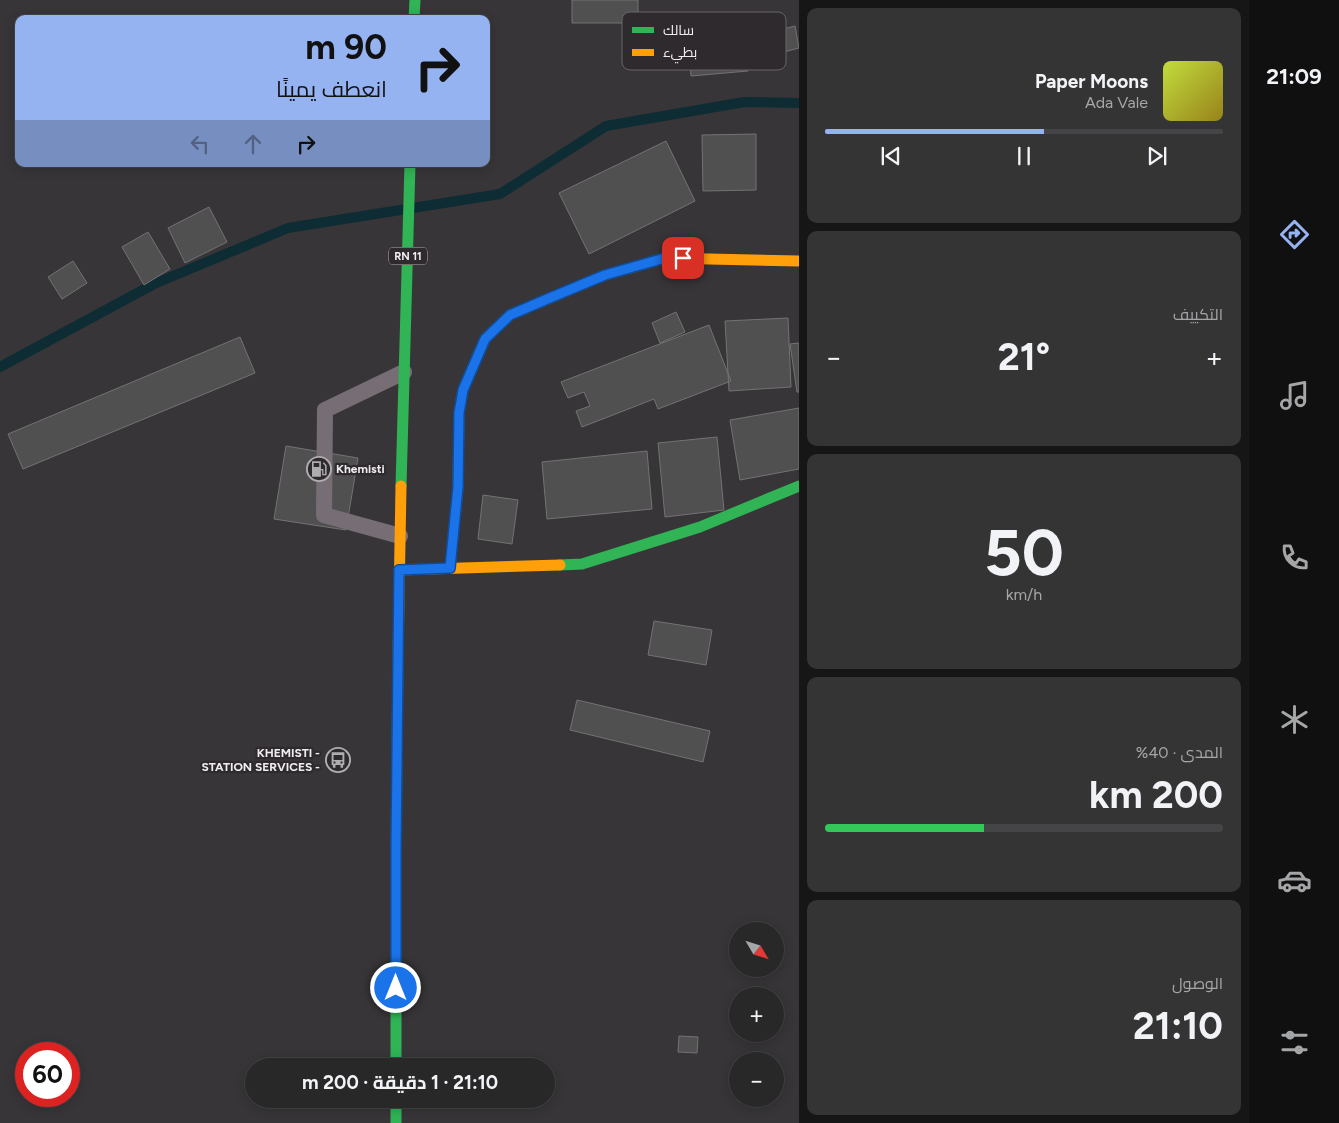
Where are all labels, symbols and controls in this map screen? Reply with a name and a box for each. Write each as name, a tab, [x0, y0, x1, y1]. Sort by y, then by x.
legend	[622, 12, 786, 70]
text: سالك	[663, 22, 694, 39]
text: 90 m	[305, 26, 387, 68]
icon: right	[405, 35, 470, 100]
text: بطيء	[663, 44, 697, 64]
text: 21:09	[1266, 63, 1322, 90]
text: Paper Moons	[1035, 70, 1148, 93]
text: انعطف يمينًا	[276, 76, 387, 103]
text: Ada Vale	[1085, 93, 1148, 112]
icon: left	[186, 130, 214, 158]
icon: ahead	[239, 130, 267, 158]
icon: right	[292, 130, 320, 158]
icon: previous	[877, 142, 905, 170]
icon: pause	[1010, 142, 1038, 170]
icon: next	[1143, 142, 1171, 170]
icon: directions	[1277, 217, 1312, 252]
pin	[662, 237, 704, 279]
icon: arrive	[669, 244, 697, 272]
road number: RN 11	[389, 248, 427, 264]
text: التكييف	[1173, 305, 1223, 324]
text: 21°	[998, 334, 1050, 380]
text: −	[825, 340, 842, 374]
text: +	[1206, 340, 1223, 374]
icon: music	[1277, 378, 1312, 413]
fuel station icon: Khemisti	[306, 456, 332, 482]
place label: Khemisti	[336, 462, 385, 476]
text: 50	[984, 513, 1064, 591]
icon: phone	[1277, 540, 1312, 575]
text: km/h	[1006, 585, 1042, 604]
icon: climate	[1277, 702, 1312, 737]
text: المدى · 40%	[1136, 743, 1223, 762]
place label: KHEMISTI - STATION SERVICES -	[201, 746, 320, 774]
bus stop icon: KHEMISTI - STATION SERVICES -	[325, 747, 351, 773]
text: 200 km	[1089, 772, 1223, 818]
icon: car	[1277, 863, 1312, 898]
north arrow	[729, 922, 784, 978]
map controls	[729, 922, 784, 1107]
position arrow	[369, 961, 421, 1013]
text: الوصول	[1172, 974, 1223, 993]
button: +	[729, 987, 784, 1042]
text: 21:10	[1133, 1003, 1223, 1049]
icon: filters	[1277, 1025, 1312, 1060]
speed limit sign: 60	[15, 1042, 80, 1107]
button: −	[729, 1052, 784, 1107]
text: 21:10 · 1 دقيقة · 200 m	[302, 1071, 498, 1094]

